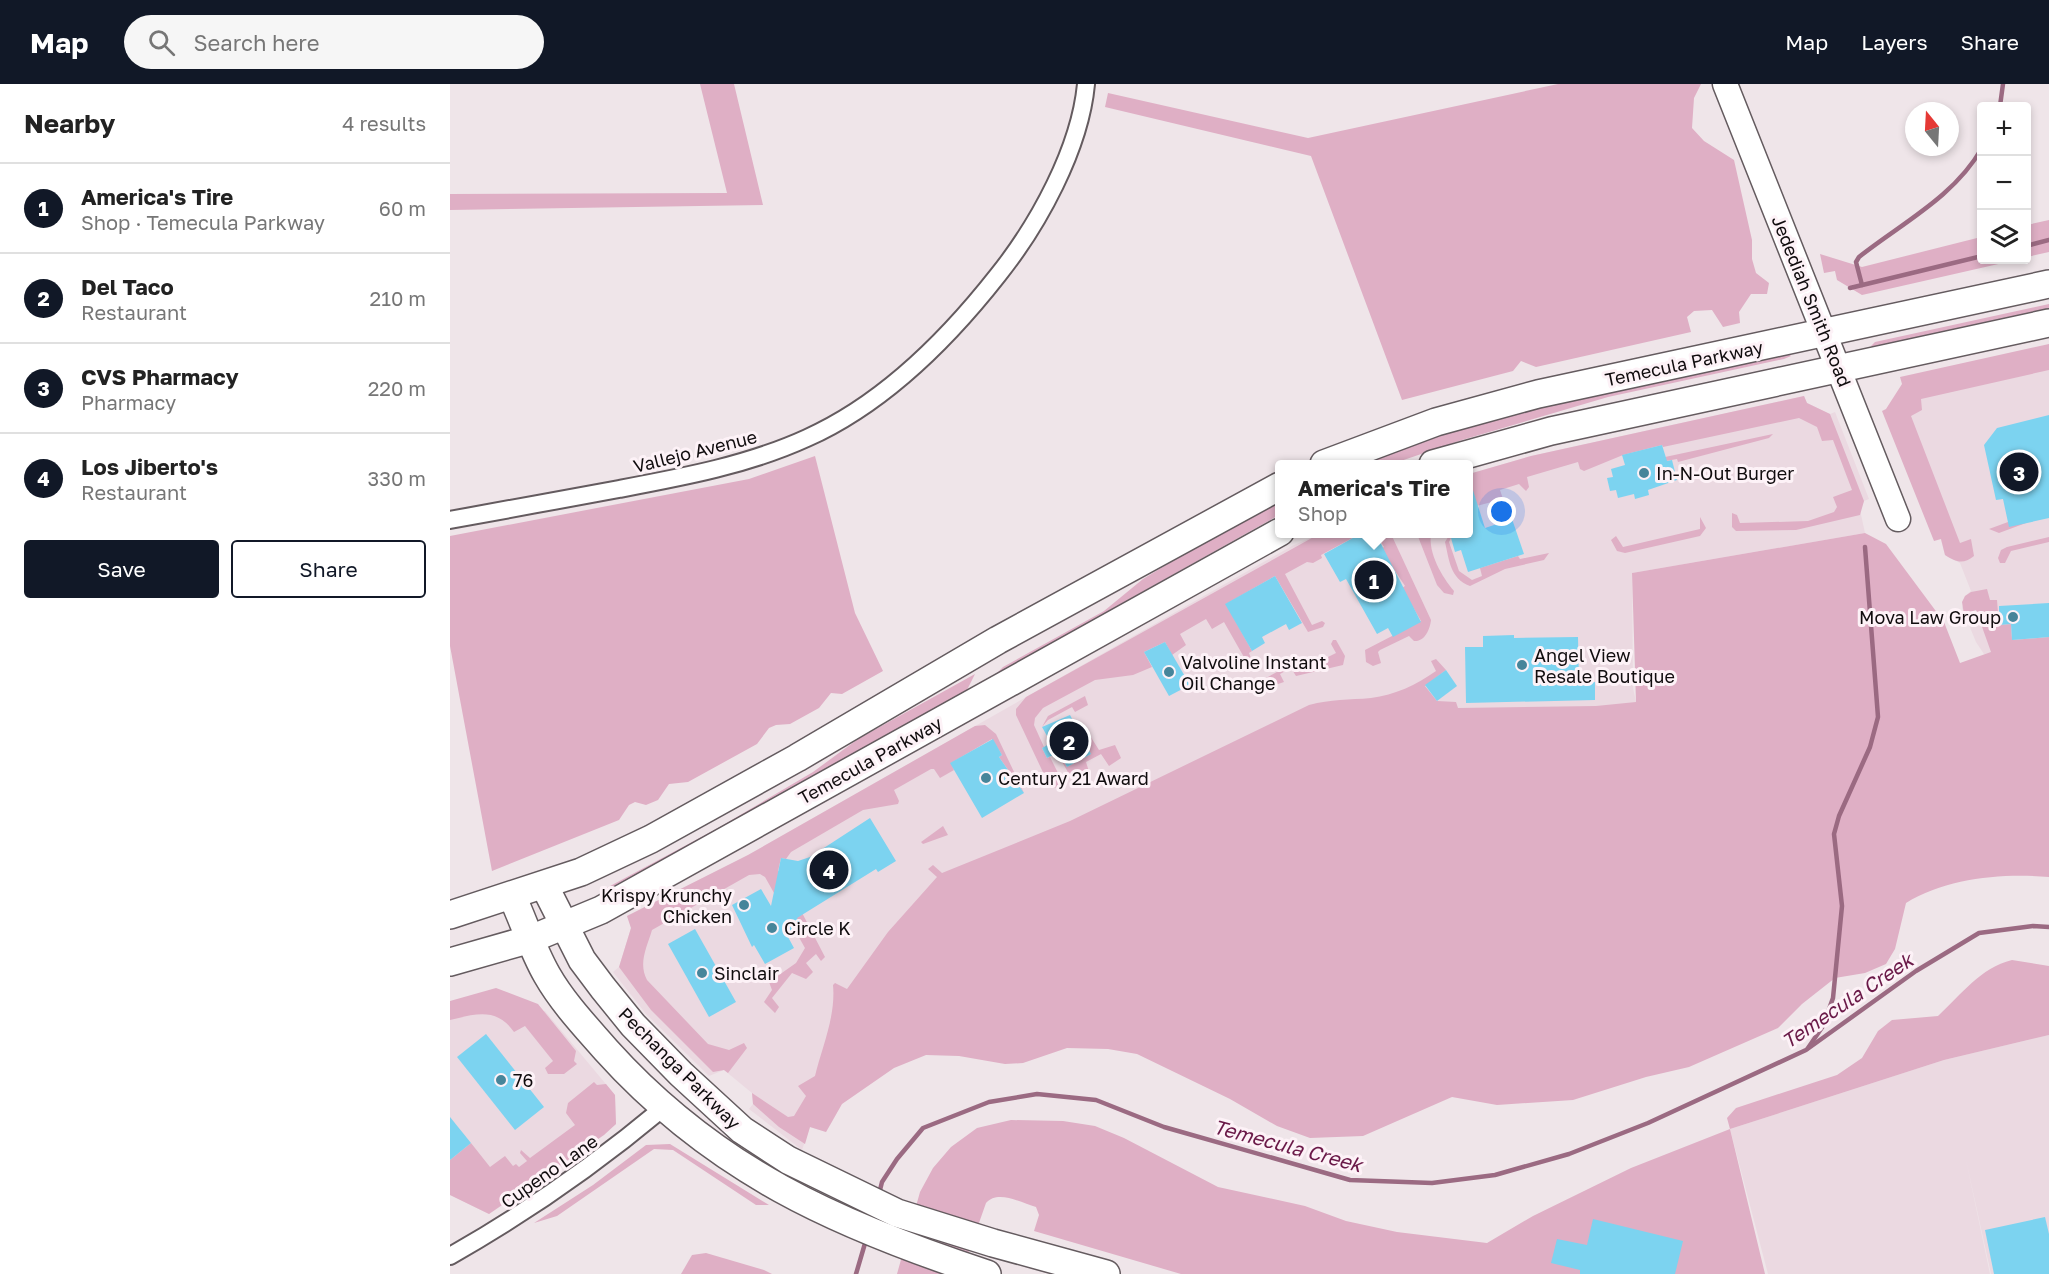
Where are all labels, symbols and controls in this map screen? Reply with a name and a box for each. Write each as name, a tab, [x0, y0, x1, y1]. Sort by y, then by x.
search box	[124, 15, 544, 69]
text: Map	[30, 26, 88, 59]
icon: search	[145, 26, 178, 59]
text: Search here	[193, 29, 319, 56]
text: Map	[1785, 29, 1828, 55]
text: Layers	[1861, 29, 1928, 55]
text: Share	[1961, 29, 2019, 55]
north arrow	[1905, 102, 1959, 156]
map controls	[1977, 102, 2031, 264]
button: +	[1977, 102, 2031, 156]
text: Nearby	[24, 108, 115, 139]
text: 4 results	[342, 111, 426, 135]
button: −	[1977, 156, 2031, 210]
text: America's Tire	[81, 183, 233, 210]
text: 1	[38, 196, 49, 220]
text: 60 m	[379, 196, 426, 220]
text: Shop · Temecula Parkway	[81, 210, 325, 234]
button: layers	[1977, 210, 2031, 264]
street label: Jedediah Smith Road	[1768, 212, 1856, 390]
text: Del Taco	[81, 273, 174, 300]
text: 2	[37, 286, 50, 310]
text: 210 m	[370, 286, 426, 310]
text: Restaurant	[81, 300, 187, 324]
street label: Temecula Parkway	[1603, 336, 1765, 390]
text: CVS Pharmacy	[81, 363, 239, 390]
text: 3	[37, 376, 50, 400]
text: 220 m	[368, 376, 426, 400]
text: Pharmacy	[81, 390, 176, 414]
street label: Vallejo Avenue	[631, 425, 759, 477]
pin: 3	[2000, 450, 2038, 494]
text: Los Jiberto's	[81, 453, 218, 480]
popup	[1275, 460, 1473, 538]
place label: In-N-Out Burger	[1656, 462, 1794, 484]
text: 4	[37, 466, 50, 490]
text: 330 m	[368, 466, 426, 490]
marker: In-N-Out Burger	[1637, 466, 1651, 480]
text: America's Tire	[1298, 474, 1450, 501]
text: Restaurant	[81, 480, 187, 504]
your location	[1487, 497, 1516, 526]
text: Shop	[1298, 501, 1347, 525]
button: Save	[24, 540, 219, 598]
button: Share	[231, 540, 426, 598]
pin: 1	[1354, 558, 1394, 602]
place label: Mova Law Group	[1859, 606, 2001, 628]
marker: Mova Law Group	[2006, 610, 2020, 624]
place label: Angel View Resale Boutique	[1534, 644, 1675, 687]
place label: Valvoline Instant Oil Change	[1181, 651, 1326, 694]
marker: Angel View Resale Boutique	[1515, 658, 1529, 672]
marker: Valvoline Instant Oil Change	[1162, 665, 1176, 679]
street label: Temecula Parkway	[794, 711, 946, 809]
pin: 2	[1050, 718, 1088, 764]
place label: Century 21 Award	[998, 767, 1149, 789]
marker: Century 21 Award	[979, 771, 993, 785]
pin: 4	[810, 848, 848, 892]
place label: Krispy Krunchy Chicken	[601, 884, 732, 927]
marker: Krispy Krunchy Chicken	[737, 898, 751, 912]
place label: Circle K	[784, 917, 851, 939]
marker: Circle K	[765, 921, 779, 935]
water label: Temecula Creek	[1777, 946, 1919, 1053]
place label: Sinclair	[714, 962, 779, 984]
marker: Sinclair	[695, 966, 709, 980]
street label: Pechanga Parkway	[615, 1003, 745, 1133]
place label: 76	[513, 1069, 533, 1091]
marker: 76	[494, 1073, 508, 1087]
water label: Temecula Creek	[1211, 1114, 1368, 1177]
street label: Cupeno Lane	[496, 1130, 602, 1212]

